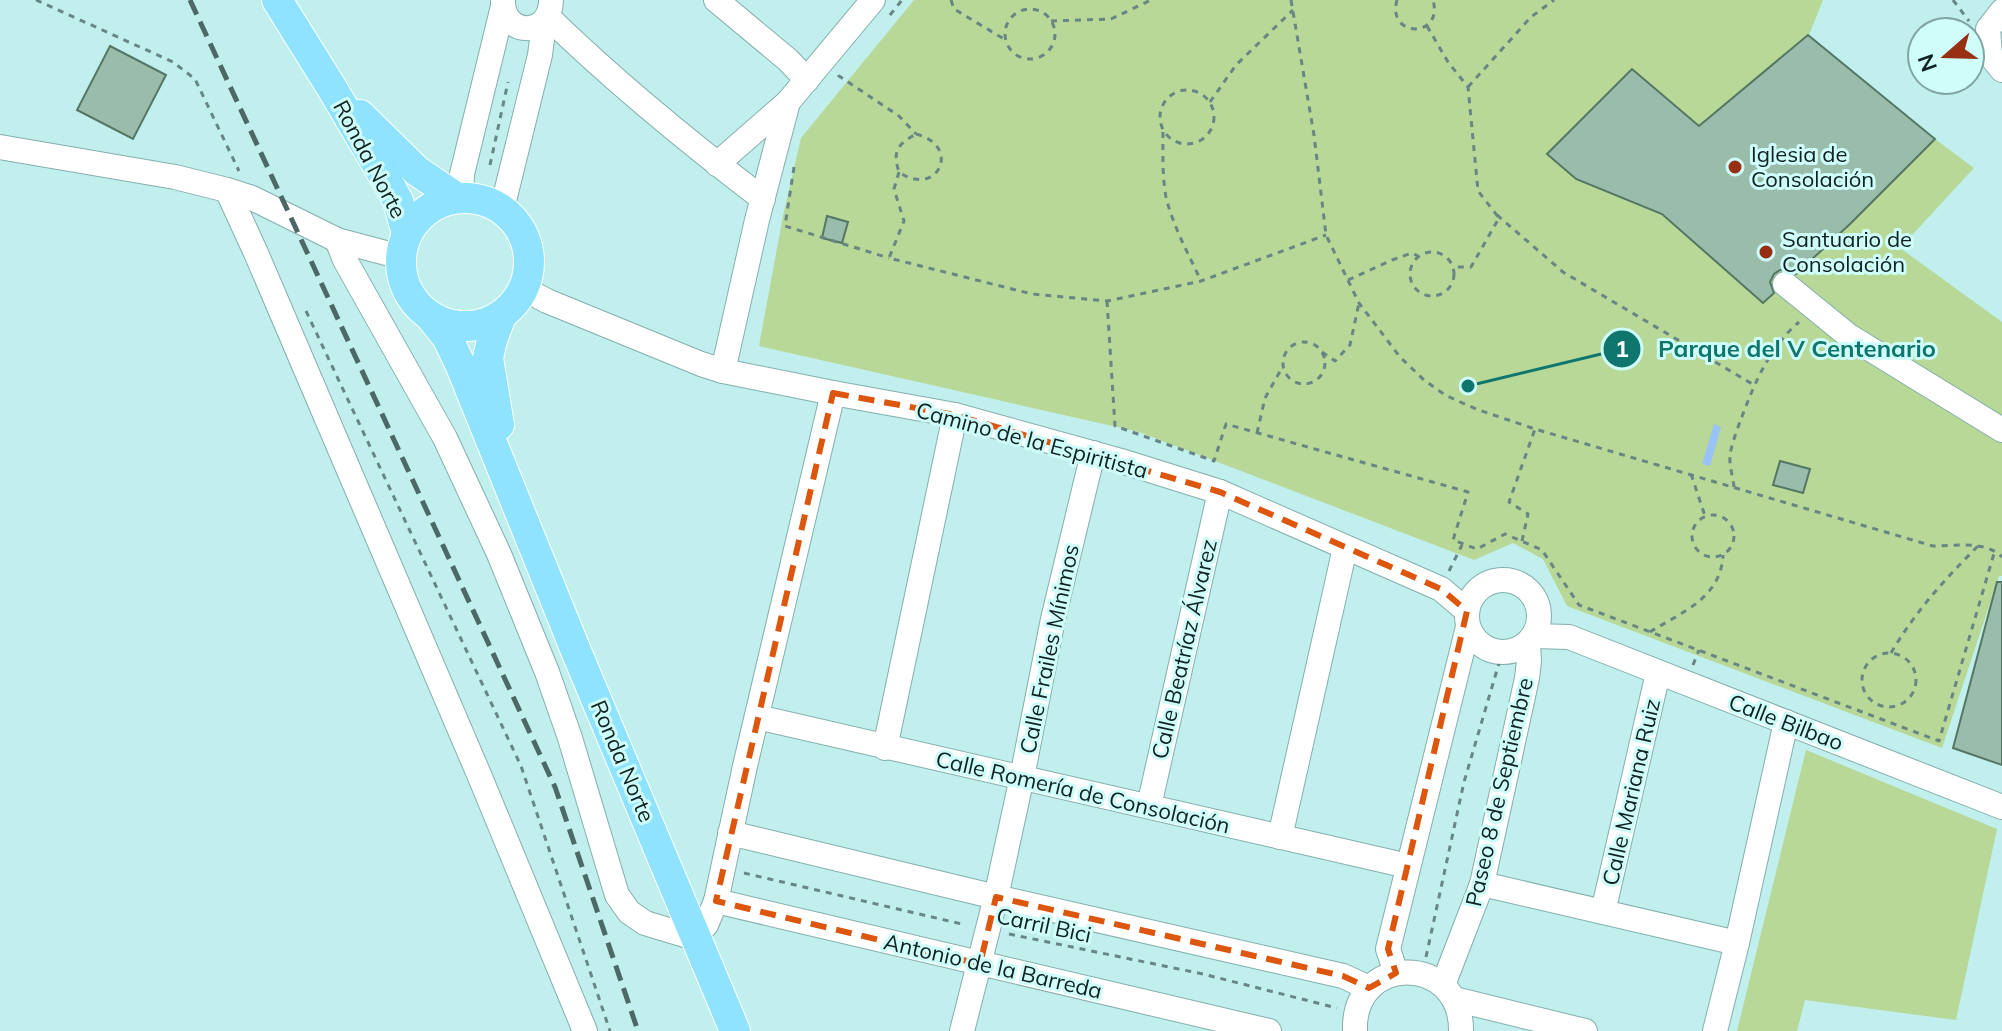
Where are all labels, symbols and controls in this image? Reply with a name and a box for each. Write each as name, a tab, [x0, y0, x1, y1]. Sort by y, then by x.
north arrow	[1906, 16, 1986, 96]
text: N	[1911, 50, 1943, 75]
street label: Ronda Norte	[327, 95, 413, 223]
place label: Iglesia de Consolación	[1751, 140, 1874, 193]
marker: Iglesia de Consolación	[1726, 158, 1744, 176]
place label: Santuario de Consolación	[1782, 225, 1912, 278]
marker: Santuario de Consolación	[1757, 243, 1775, 261]
callout: Parque del V Centenario	[1602, 325, 1951, 373]
text: 1	[1615, 333, 1629, 363]
text: Parque del V Centenario	[1658, 333, 1936, 363]
street label: Camino de la Espiritista	[913, 396, 1151, 484]
street label: Calle Beatríaz Álvarez	[1145, 536, 1223, 762]
street label: Calle Frailes Mínimos	[1013, 542, 1085, 756]
street label: Paseo 8 de Septiembre	[1459, 675, 1539, 909]
street label: Calle Bilbao	[1725, 687, 1847, 757]
street label: Ronda Norte	[585, 696, 661, 826]
street label: Calle Mariana Ruiz	[1596, 696, 1666, 888]
street label: Calle Romería de Consolación	[933, 744, 1233, 840]
street label: Carril Bici	[994, 901, 1094, 949]
street label: Antonio de la Barreda	[881, 927, 1105, 1005]

